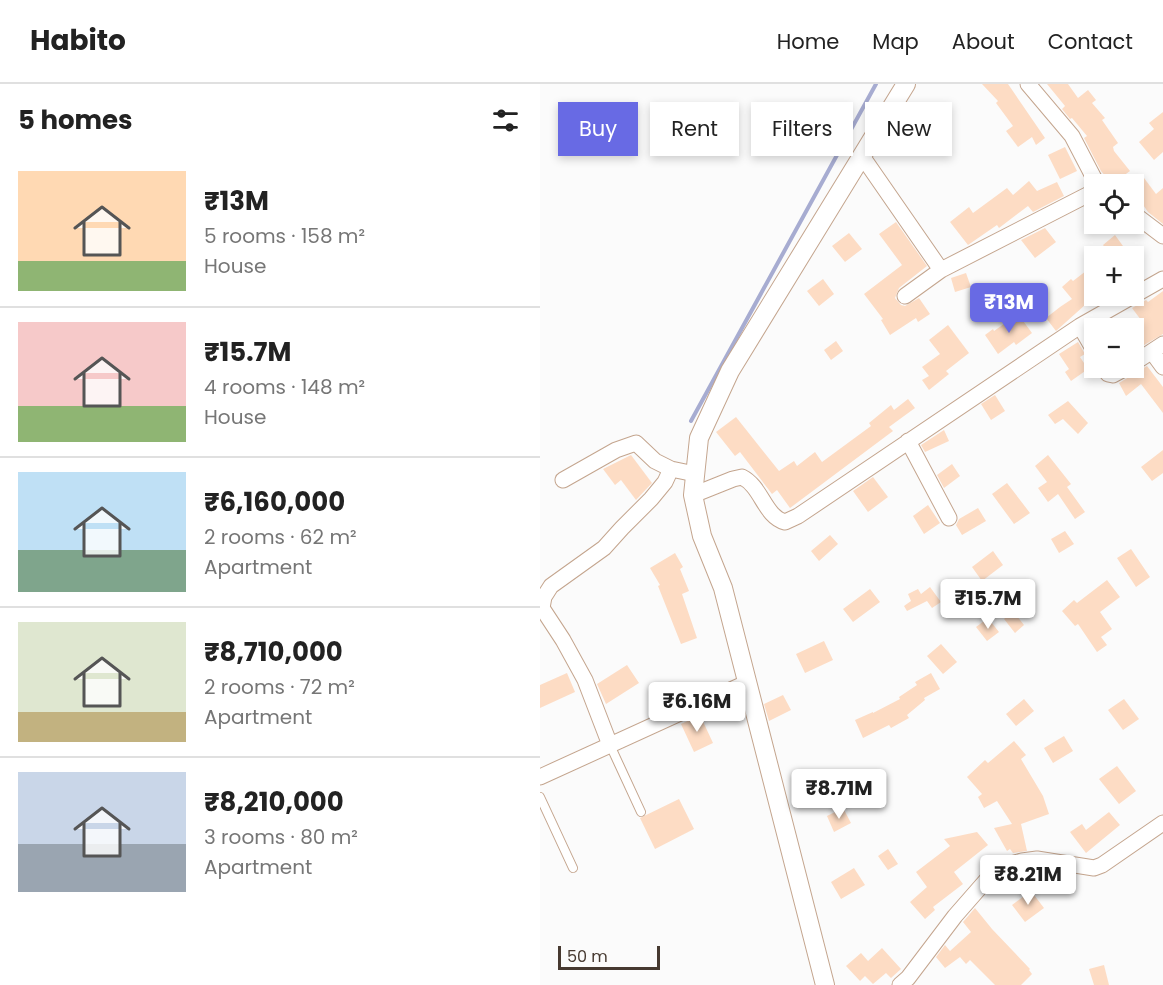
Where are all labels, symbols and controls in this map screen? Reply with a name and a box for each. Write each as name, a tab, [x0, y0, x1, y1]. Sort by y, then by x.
text: Habito	[30, 21, 126, 60]
text: Home	[777, 27, 839, 56]
text: Map	[872, 27, 919, 56]
text: About	[952, 27, 1015, 56]
text: Contact	[1048, 27, 1133, 56]
text: 5 homes	[18, 102, 133, 138]
chip: Buy	[558, 102, 638, 156]
chip: Rent	[650, 102, 739, 156]
chip: Filters	[751, 102, 853, 156]
chip: New	[865, 102, 952, 156]
icon: filters	[489, 104, 522, 137]
map controls	[1084, 174, 1144, 378]
button: locate	[1084, 174, 1144, 234]
text: ₹13M	[204, 183, 269, 219]
icon: home	[66, 195, 138, 267]
text: 5 rooms · 158 m²	[204, 222, 365, 250]
button: +	[1084, 246, 1144, 306]
text: House	[204, 252, 266, 280]
pin: ₹13M	[973, 283, 1045, 334]
text: ₹13M	[984, 288, 1034, 316]
button: −	[1084, 318, 1144, 378]
text: ₹15.7M	[204, 334, 291, 370]
icon: home	[66, 346, 138, 418]
text: 4 rooms · 148 m²	[204, 373, 365, 401]
text: House	[204, 403, 266, 431]
text: ₹6,160,000	[204, 484, 345, 520]
icon: home	[66, 496, 138, 568]
text: 2 rooms · 62 m²	[204, 523, 357, 551]
text: Apartment	[204, 553, 312, 581]
pin: ₹15.7M	[939, 579, 1037, 630]
text: ₹15.7M	[954, 584, 1022, 612]
text: ₹8,710,000	[204, 634, 343, 670]
icon: home	[66, 646, 138, 718]
text: 2 rooms · 72 m²	[204, 673, 355, 701]
pin: ₹6.16M	[648, 682, 746, 733]
text: ₹6.16M	[663, 687, 731, 715]
text: Apartment	[204, 703, 312, 731]
pin: ₹8.71M	[790, 769, 888, 820]
text: ₹8.71M	[805, 774, 873, 802]
text: ₹8,210,000	[204, 784, 344, 820]
icon: home	[66, 796, 138, 868]
text: 3 rooms · 80 m²	[204, 823, 358, 851]
text: Apartment	[204, 853, 312, 881]
pin: ₹8.21M	[979, 855, 1077, 906]
text: ₹8.21M	[994, 860, 1062, 888]
scale bar	[558, 943, 660, 970]
text: 50 m	[567, 945, 608, 968]

